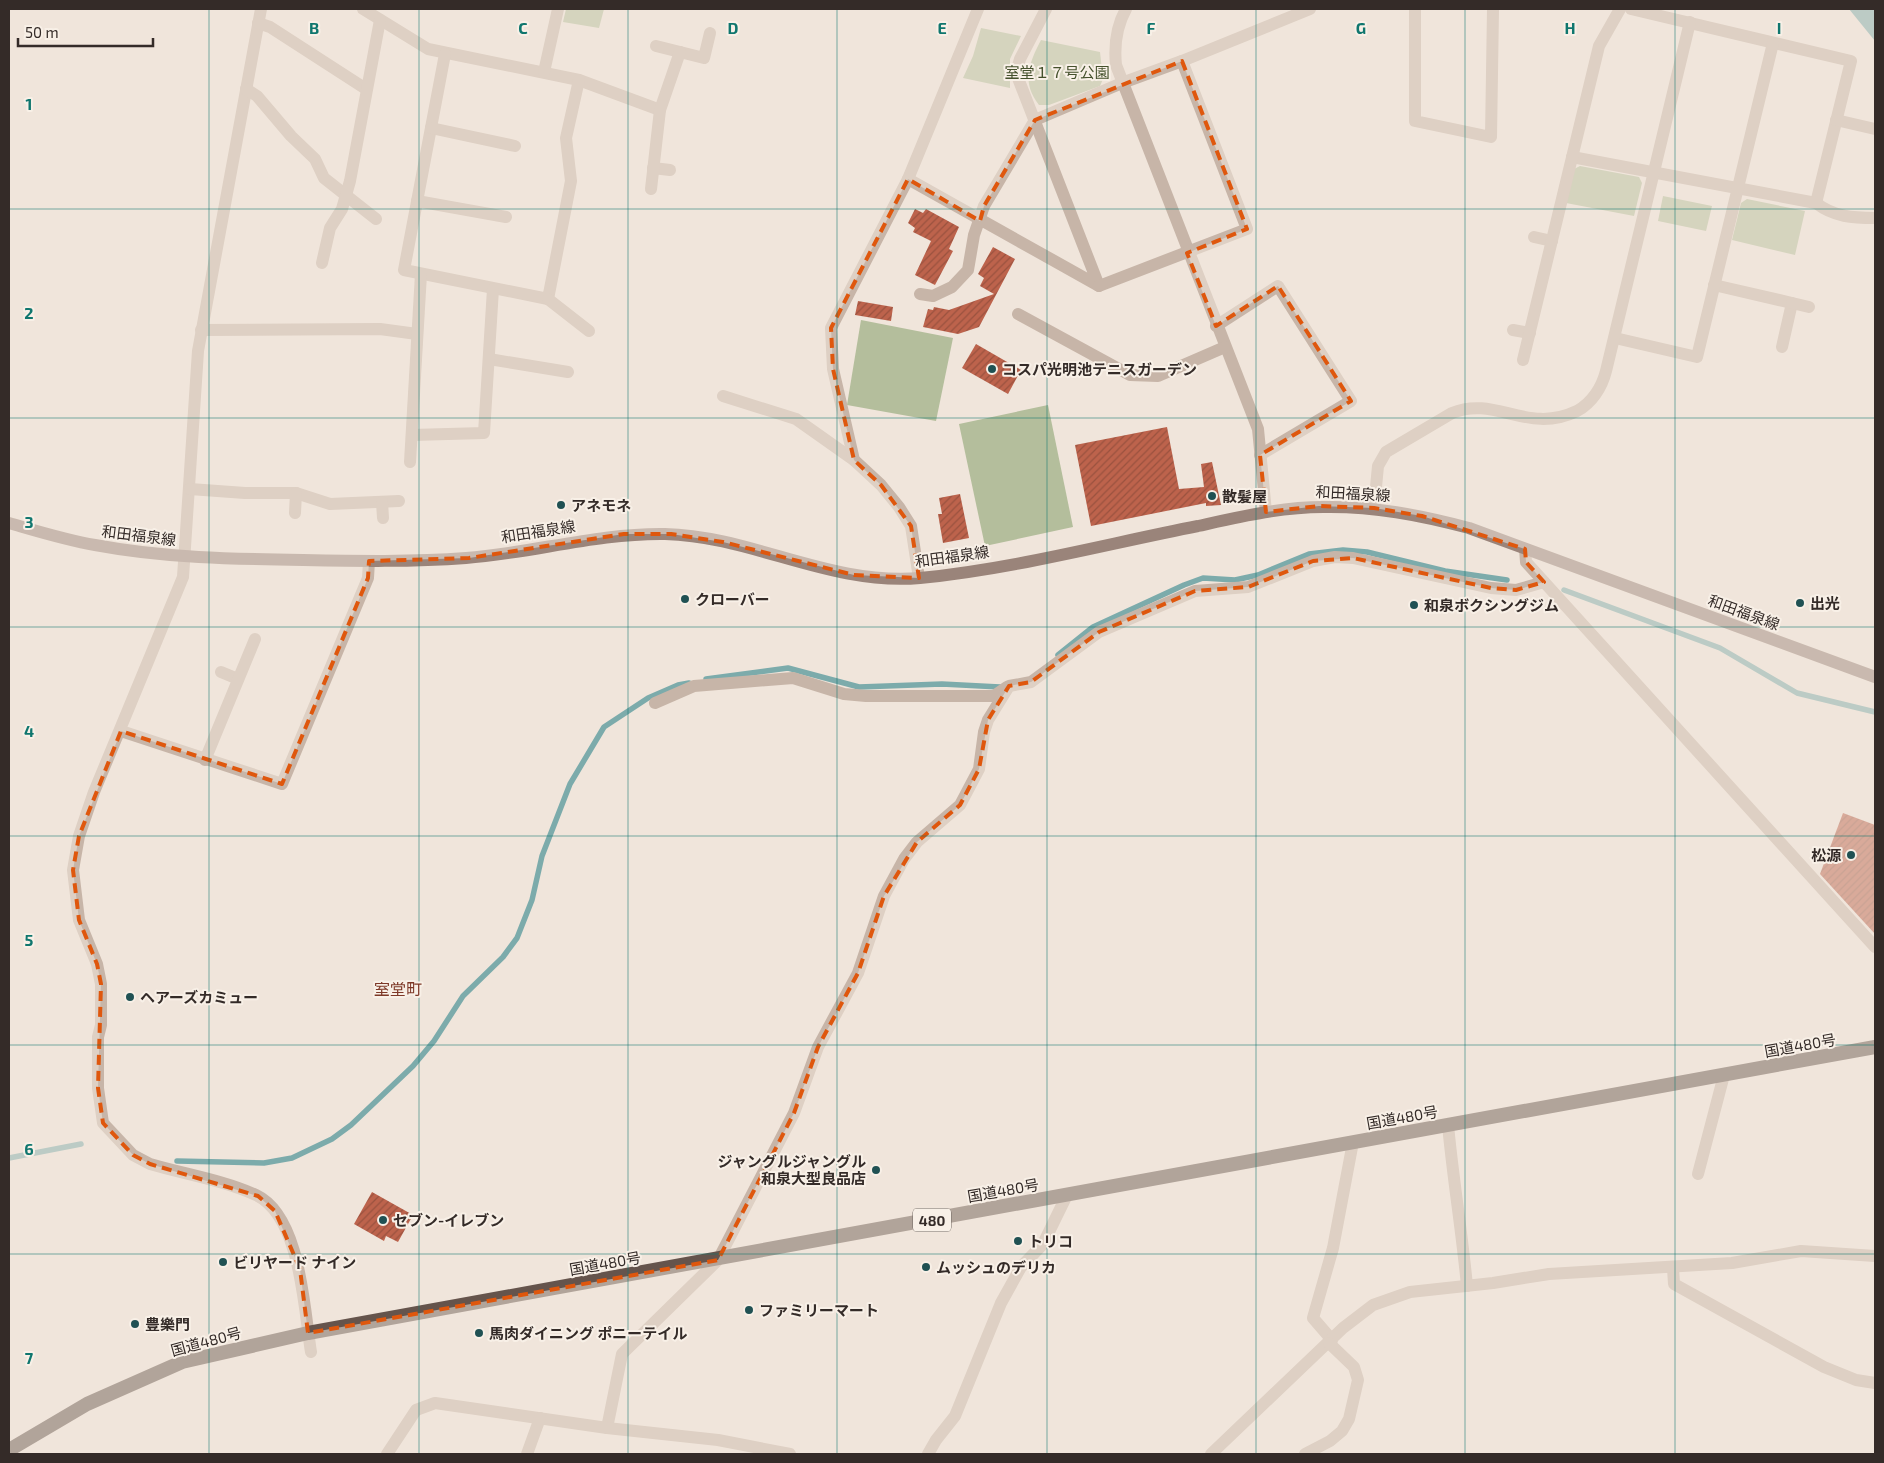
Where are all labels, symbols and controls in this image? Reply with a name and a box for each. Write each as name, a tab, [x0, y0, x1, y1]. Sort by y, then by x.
scale bar	[18, 15, 152, 47]
text: B	[309, 18, 319, 37]
text: C	[518, 18, 528, 37]
text: D	[728, 18, 739, 37]
text: E	[937, 18, 947, 37]
text: F	[1147, 18, 1156, 37]
text: G	[1356, 18, 1366, 37]
text: H	[1564, 18, 1576, 37]
text: I	[1777, 18, 1781, 37]
text: 50 m	[25, 23, 59, 41]
park label: 室堂１７号公園	[1004, 63, 1110, 81]
text: 1	[26, 94, 32, 113]
text: 2	[24, 303, 34, 322]
place label: コスパ光明池テニスガーデン	[1002, 360, 1197, 378]
marker: コスパ光明池テニスガーデン	[986, 363, 998, 375]
street label: 和田福泉線	[1315, 482, 1391, 504]
place label: 散髪屋	[1222, 487, 1267, 505]
marker: 散髪屋	[1206, 490, 1218, 502]
place label: アネモネ	[571, 496, 631, 514]
marker: アネモネ	[555, 499, 567, 511]
text: 3	[24, 512, 34, 531]
street label: 和田福泉線	[500, 516, 576, 546]
street label: 和田福泉線	[101, 521, 177, 549]
street label: 和田福泉線	[914, 542, 990, 570]
place label: クローバー	[695, 590, 770, 608]
street label: 和田福泉線	[1706, 591, 1782, 633]
marker: クローバー	[679, 593, 691, 605]
place label: 出光	[1810, 594, 1840, 612]
place label: 和泉ボクシングジム	[1424, 596, 1559, 614]
marker: 出光	[1794, 597, 1806, 609]
marker: 和泉ボクシングジム	[1408, 599, 1420, 611]
text: 4	[24, 721, 34, 740]
place label: 松源	[1811, 846, 1842, 864]
marker: 松源	[1845, 849, 1857, 861]
text: 5	[25, 930, 34, 949]
district label: 室堂町	[374, 979, 422, 998]
place label: ヘアーズカミュー	[140, 988, 258, 1006]
marker: ヘアーズカミュー	[124, 991, 136, 1003]
street label: 国道480号	[1763, 1030, 1837, 1060]
street label: 国道480号	[1365, 1102, 1439, 1132]
text: 6	[24, 1139, 34, 1158]
place label: ジャングルジャングル 和泉大型良品店	[717, 1152, 866, 1187]
marker: ジャングルジャングル 和泉大型良品店	[870, 1164, 882, 1176]
street label: 国道480号	[966, 1175, 1040, 1205]
road number: 480	[913, 1208, 951, 1232]
place label: セブン-イレブン	[393, 1211, 504, 1229]
marker: セブン-イレブン	[377, 1214, 389, 1226]
place label: トリコ	[1028, 1232, 1073, 1250]
marker: トリコ	[1012, 1235, 1024, 1247]
street label: 国道480号	[568, 1248, 642, 1278]
place label: ビリヤード ナイン	[233, 1253, 356, 1271]
marker: ビリヤード ナイン	[217, 1256, 229, 1268]
place label: ムッシュのデリカ	[936, 1258, 1056, 1276]
marker: ムッシュのデリカ	[920, 1261, 932, 1273]
place label: ファミリーマート	[759, 1301, 879, 1319]
marker: ファミリーマート	[743, 1304, 755, 1316]
place label: 豊樂門	[145, 1315, 190, 1333]
marker: 豊樂門	[129, 1318, 141, 1330]
street label: 国道480号	[169, 1323, 243, 1359]
place label: 馬肉ダイニング ポニーテイル	[489, 1324, 687, 1342]
marker: 馬肉ダイニング ポニーテイル	[473, 1327, 485, 1339]
text: 7	[25, 1348, 34, 1367]

